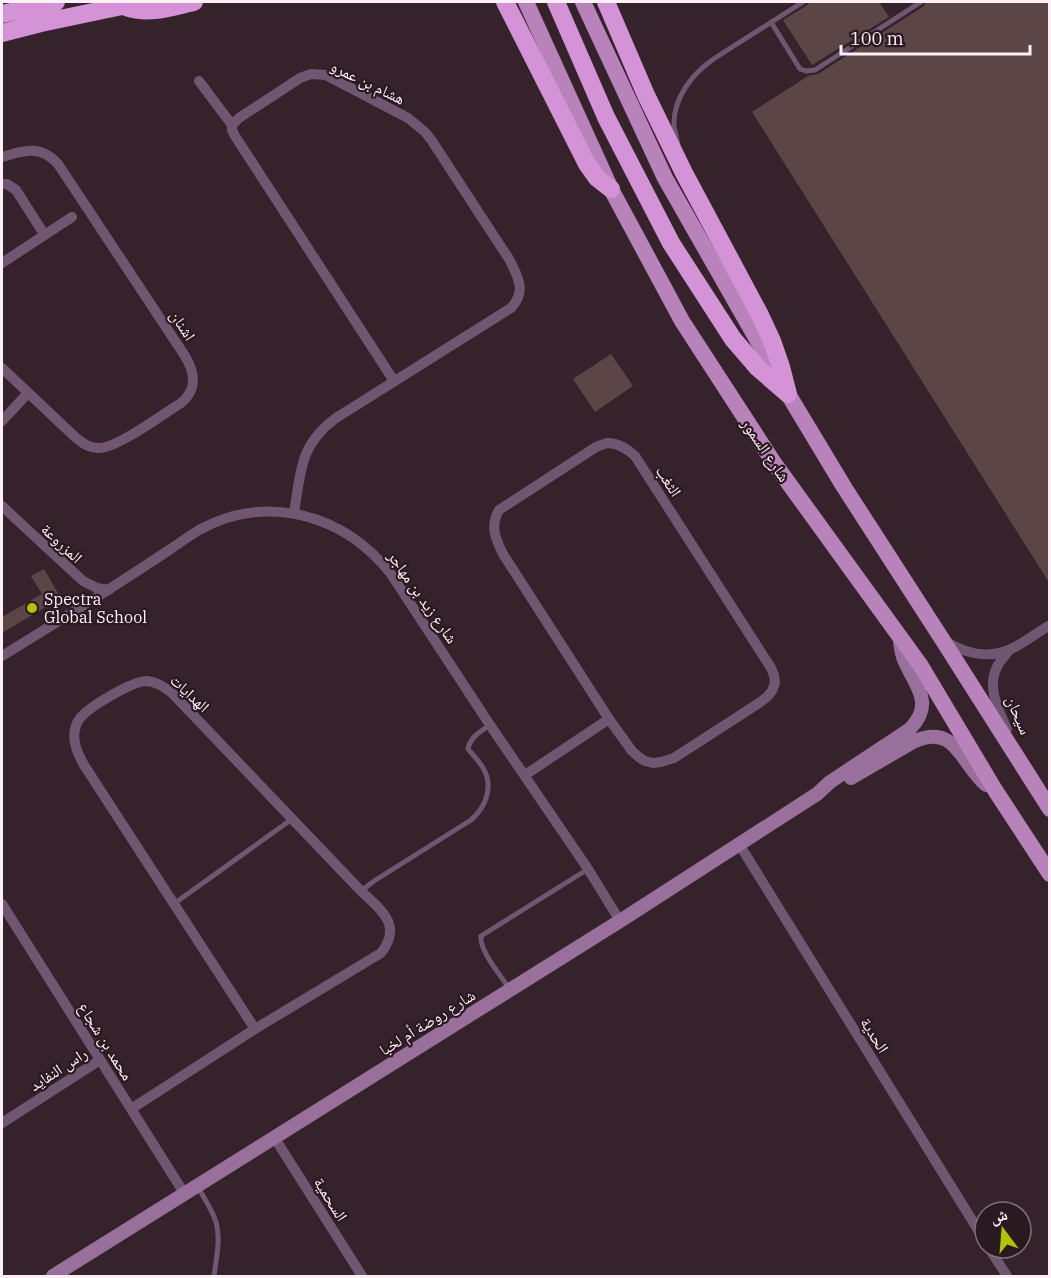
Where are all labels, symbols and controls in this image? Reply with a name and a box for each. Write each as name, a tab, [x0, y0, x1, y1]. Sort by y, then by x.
scale bar	[841, 18, 1030, 56]
text: 100 m	[850, 27, 904, 50]
street label: هشام بن عمرو	[327, 55, 409, 110]
street label: اشنان	[165, 306, 200, 345]
street label: شارع السمور	[736, 414, 794, 486]
street label: الثغب	[652, 462, 686, 500]
street label: المزروعة	[37, 519, 87, 567]
street label: شارع زيد بن مهاجر	[382, 546, 462, 648]
place label: Spectra Global School	[44, 589, 147, 627]
marker: Spectra Global School	[25, 601, 39, 615]
street label: الهدايات	[166, 670, 214, 716]
street label: سيحان	[1001, 693, 1036, 738]
street label: شارع روضة أم لخبا	[375, 985, 479, 1060]
street label: محمد بن شجاع	[73, 998, 138, 1084]
street label: الحدية	[856, 1014, 894, 1056]
street label: راس النفايد	[25, 1043, 91, 1096]
street label: السحمية	[310, 1173, 352, 1225]
north arrow	[973, 1200, 1033, 1260]
text: ش	[988, 1204, 1010, 1228]

